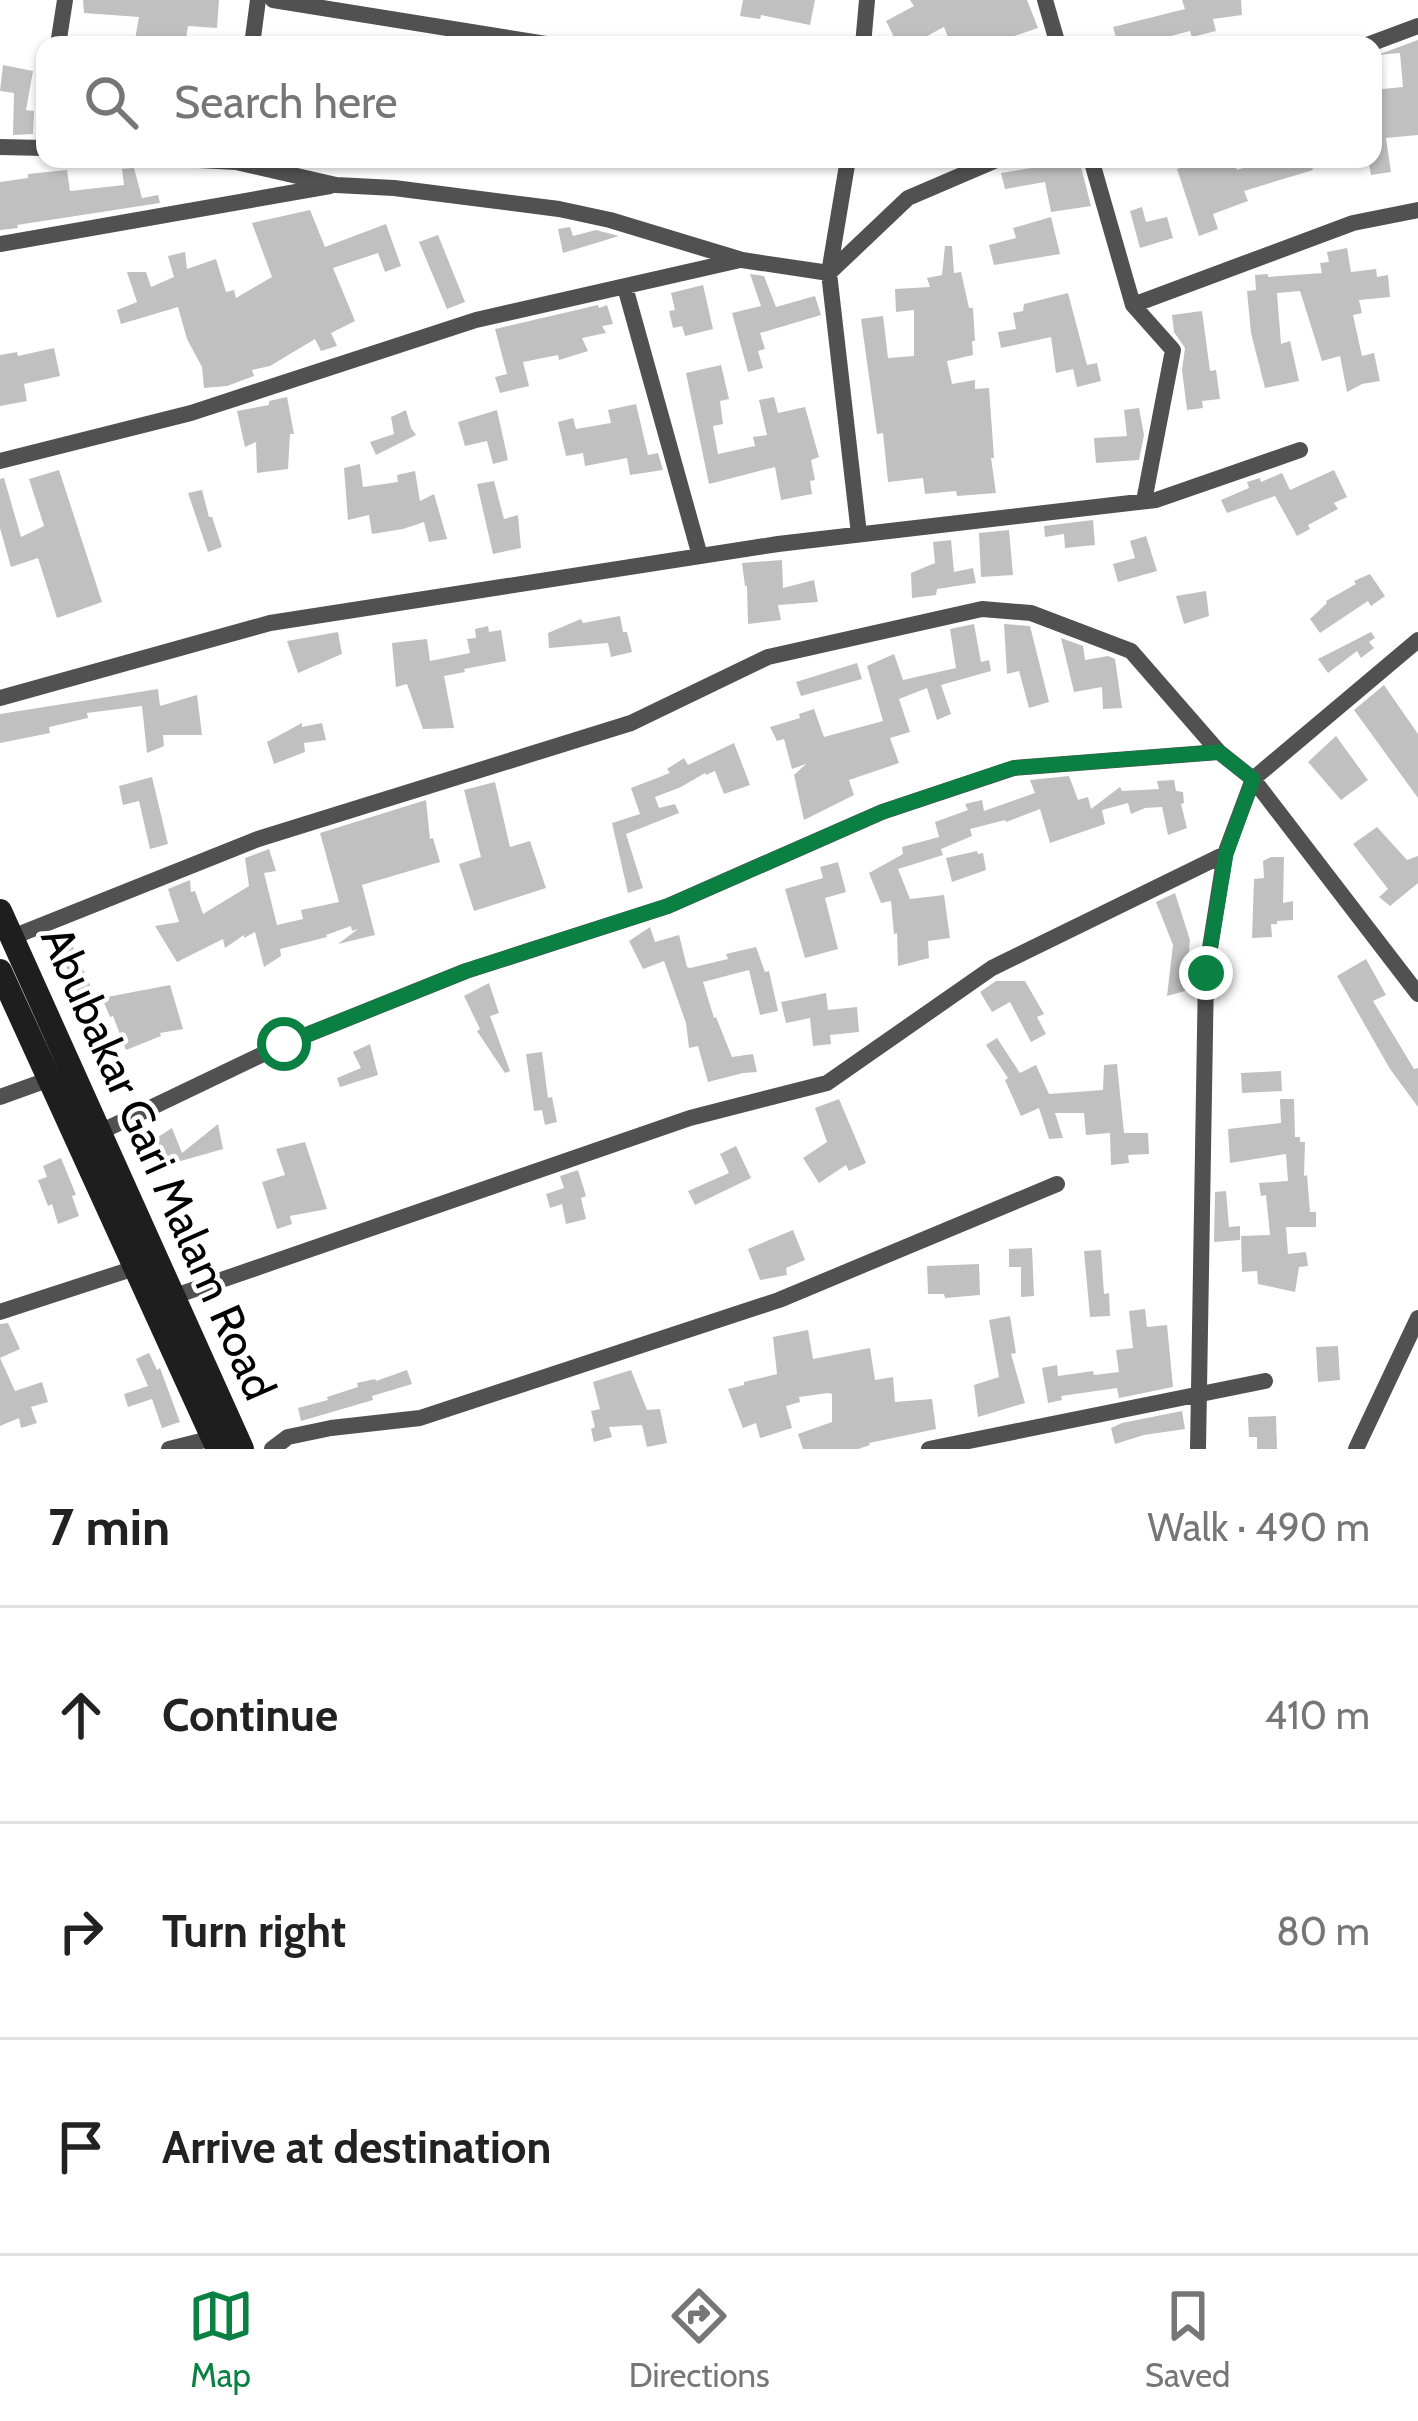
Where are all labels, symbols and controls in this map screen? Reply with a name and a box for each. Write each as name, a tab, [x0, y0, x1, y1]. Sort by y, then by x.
search box	[36, 36, 1382, 168]
icon: search	[78, 69, 144, 135]
text: Search here	[174, 75, 398, 129]
street label: Abubakar Gari Malam Road	[30, 918, 288, 1408]
route end	[1179, 946, 1233, 1000]
route start	[257, 1017, 311, 1071]
text: 7 min	[48, 1496, 170, 1558]
text: Walk · 490 m	[1148, 1503, 1370, 1551]
icon: ahead	[48, 1682, 114, 1748]
text: Continue	[162, 1688, 338, 1742]
text: 410 m	[1265, 1691, 1370, 1739]
icon: right	[48, 1898, 114, 1964]
text: Turn right	[162, 1904, 346, 1958]
text: 80 m	[1276, 1907, 1370, 1955]
icon: arrive	[48, 2114, 114, 2180]
text: Arrive at destination	[162, 2120, 551, 2174]
tab: Map	[188, 2283, 254, 2395]
tab: Directions	[629, 2283, 770, 2395]
tab: Saved	[1145, 2283, 1230, 2395]

